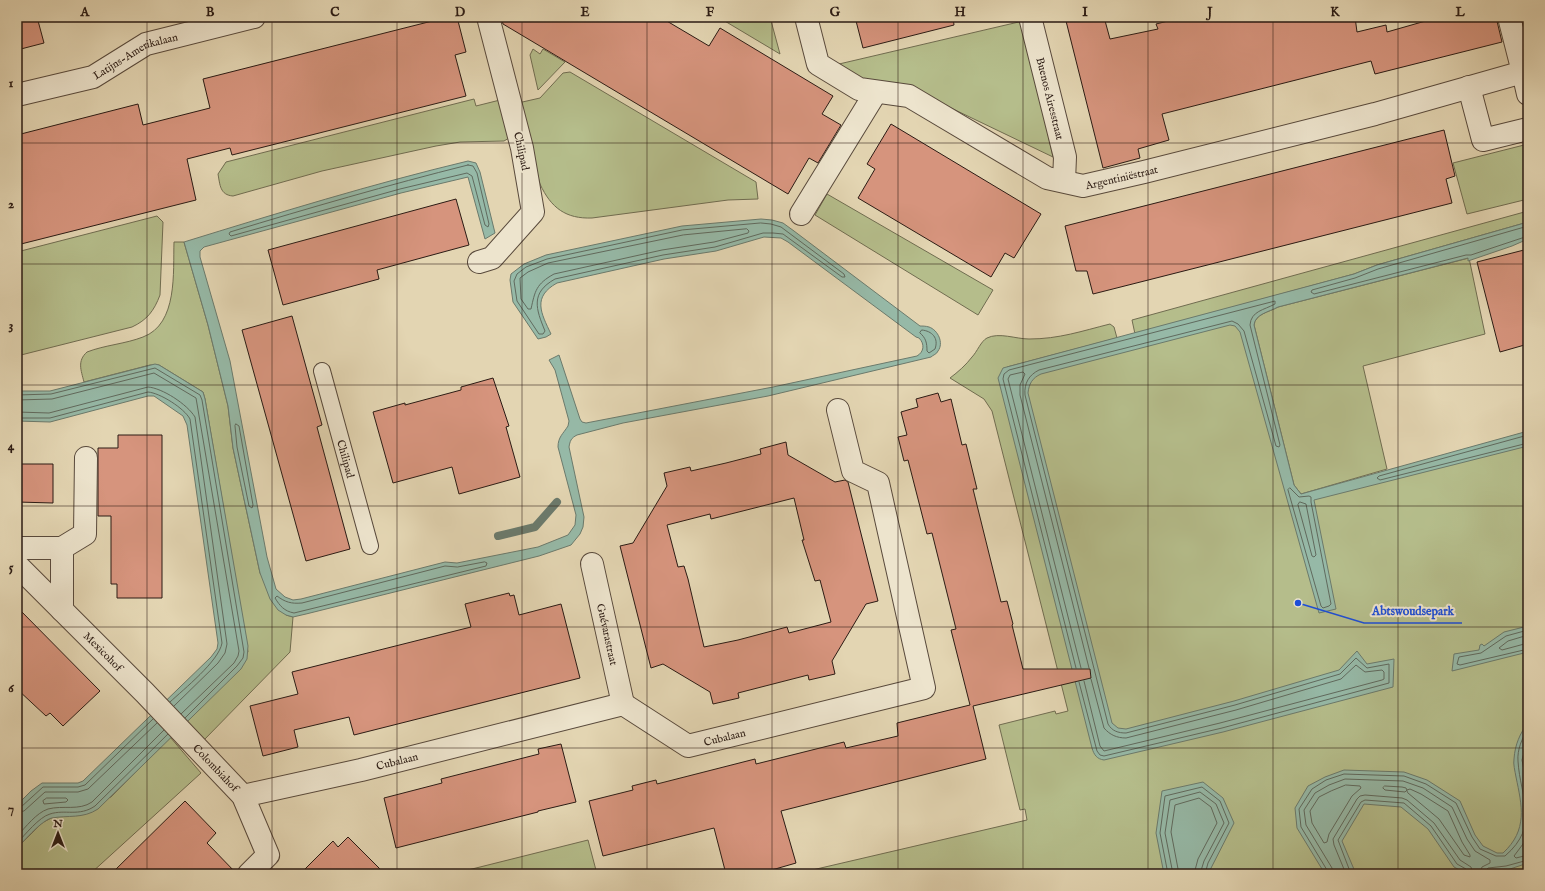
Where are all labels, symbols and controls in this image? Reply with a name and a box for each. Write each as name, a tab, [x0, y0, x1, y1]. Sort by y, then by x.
text: A	[80, 4, 91, 21]
text: B	[206, 4, 215, 21]
text: C	[330, 4, 340, 21]
text: D	[455, 4, 466, 21]
text: E	[580, 4, 590, 21]
text: F	[706, 4, 715, 21]
text: G	[830, 4, 841, 21]
text: H	[954, 4, 966, 21]
text: I	[1082, 4, 1088, 21]
text: J	[1205, 4, 1213, 21]
text: K	[1330, 4, 1340, 21]
text: L	[1454, 4, 1465, 21]
street label: Latijns-Amerikalaan	[91, 30, 179, 83]
street label: Buenos Airesstraat	[1032, 56, 1066, 142]
text: 1	[9, 75, 14, 92]
street label: Chilipad	[510, 131, 532, 172]
street label: Argentiniëstraat	[1083, 163, 1160, 193]
text: 2	[8, 196, 14, 213]
text: 3	[9, 317, 14, 334]
text: 4	[8, 438, 15, 455]
street label: Chilipad	[333, 438, 357, 480]
text: 5	[9, 559, 14, 576]
callout: Abtswoudsepark	[1364, 599, 1462, 623]
street label: Guévarastraat	[593, 602, 620, 667]
text: Abtswoudsepark	[1371, 604, 1455, 620]
street label: Mexicohof	[80, 629, 127, 676]
text: 6	[8, 680, 14, 697]
street label: Cubalaan	[702, 726, 747, 750]
street label: Colombiahof	[189, 742, 243, 796]
street label: Cubalaan	[375, 750, 420, 774]
text: 7	[8, 801, 14, 818]
north arrow	[38, 813, 78, 853]
text: N	[52, 817, 63, 831]

